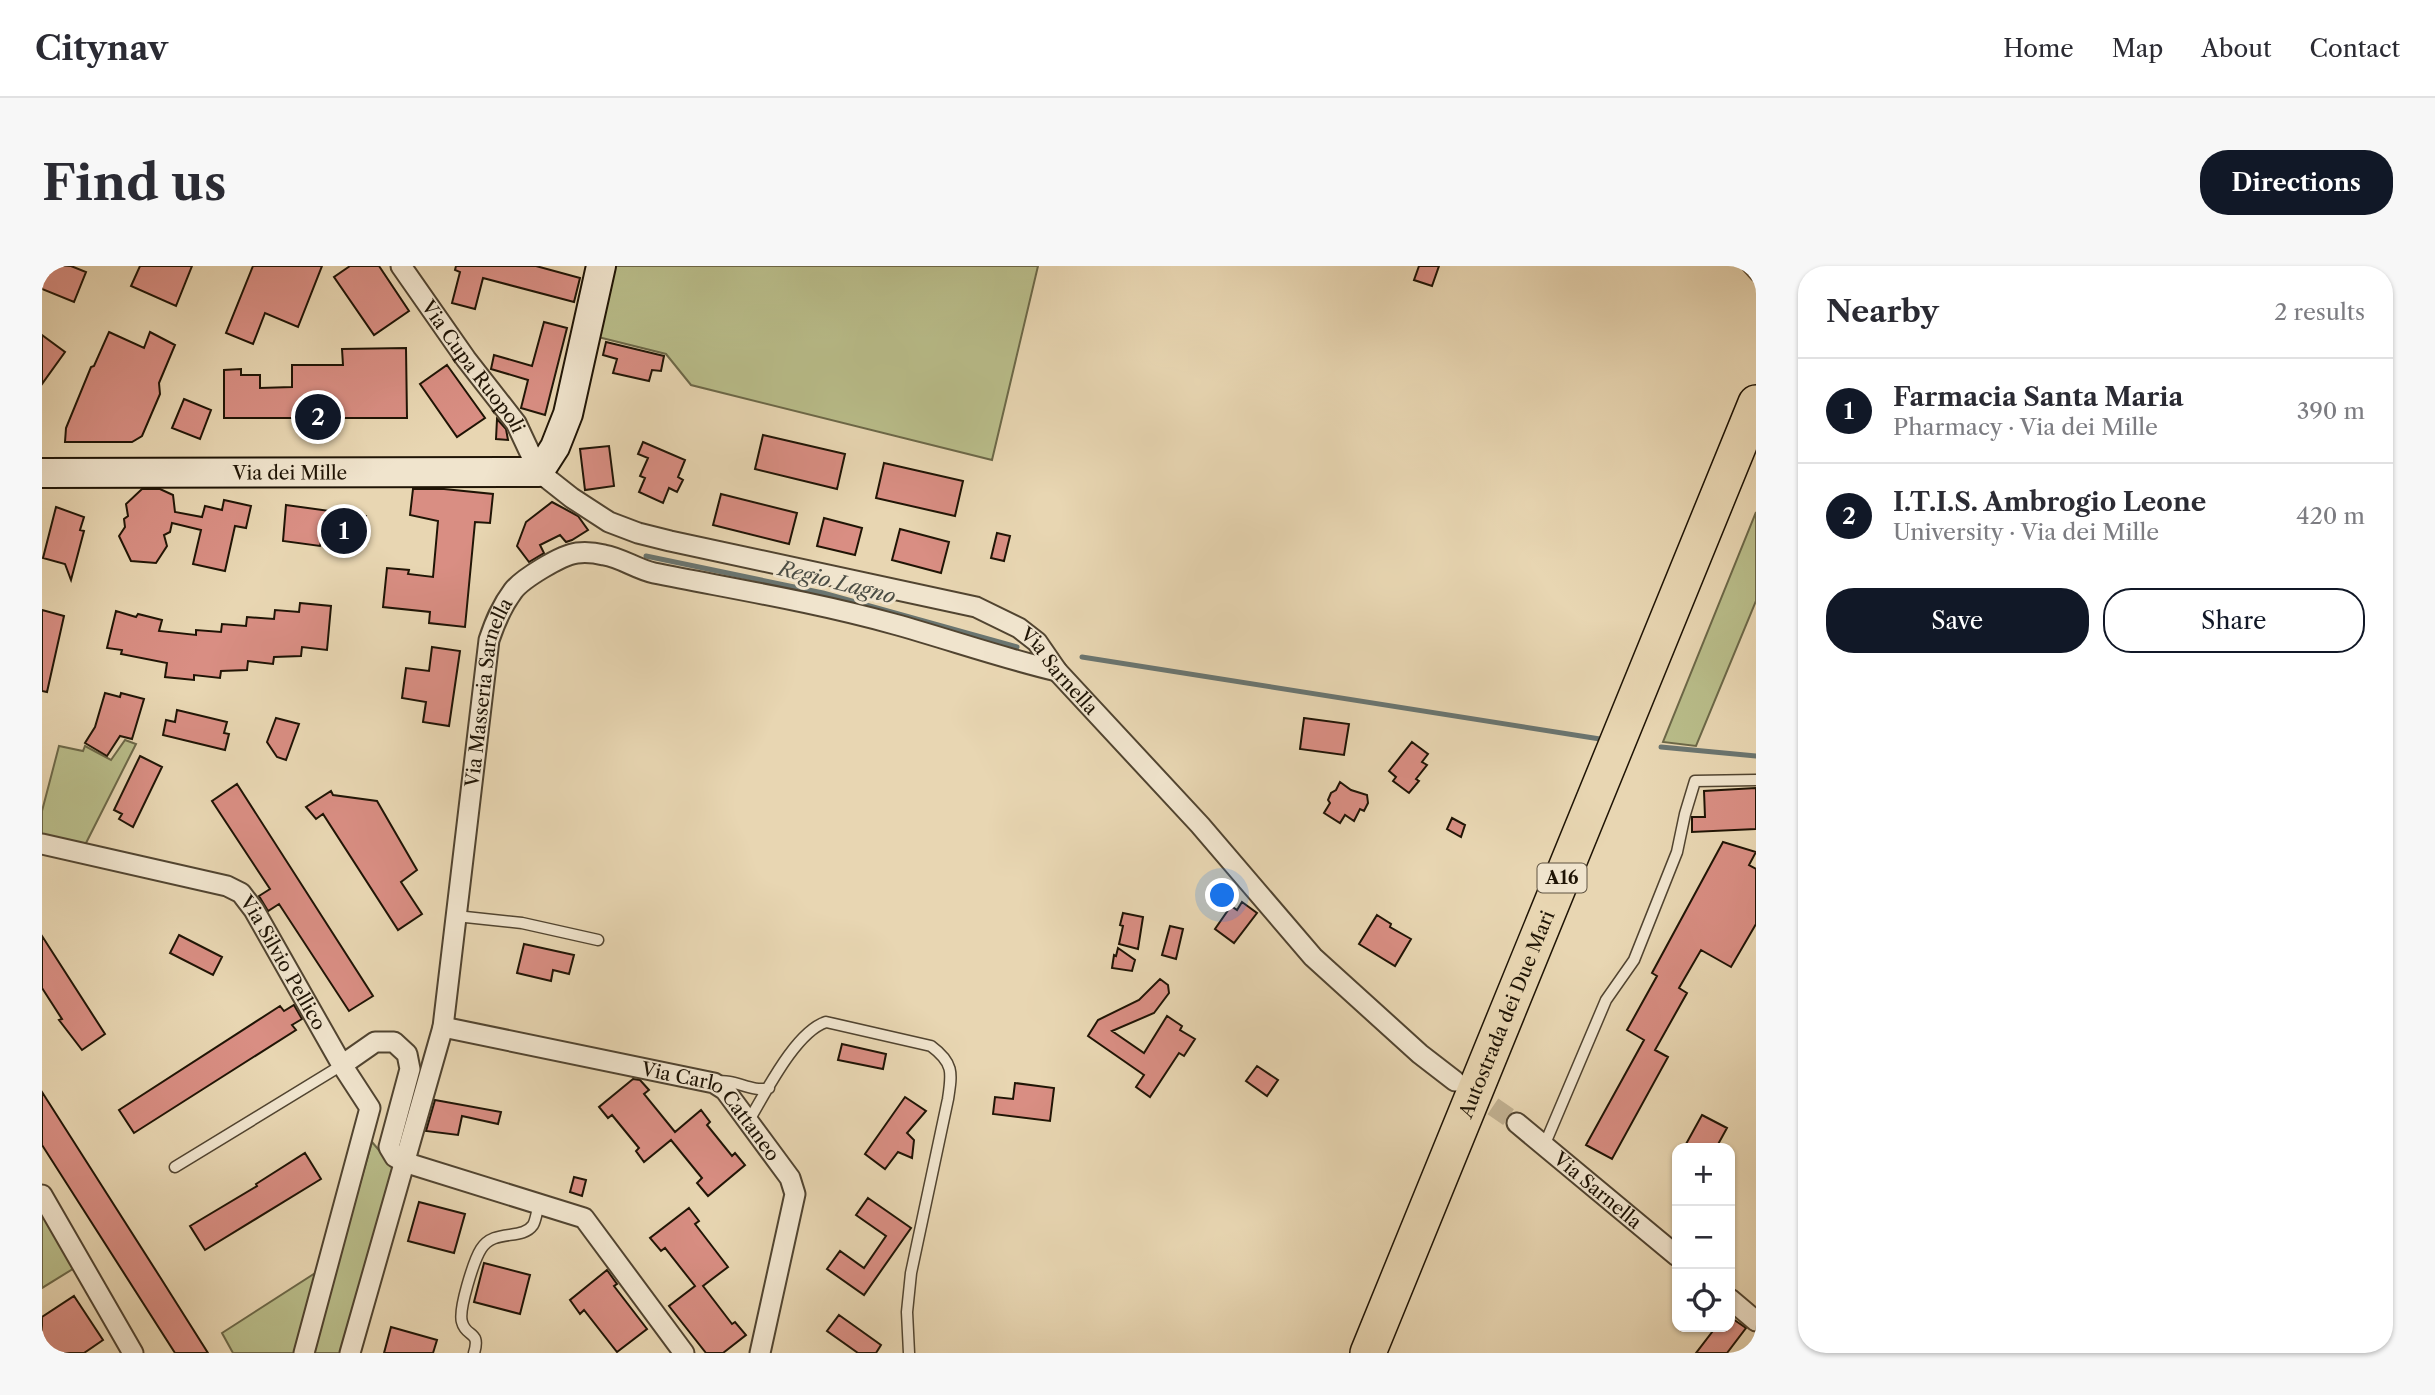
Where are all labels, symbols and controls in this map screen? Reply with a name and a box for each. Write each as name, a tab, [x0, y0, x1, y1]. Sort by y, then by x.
text: Citynav	[35, 28, 168, 69]
text: Home	[2003, 34, 2074, 63]
text: Map	[2112, 34, 2163, 63]
text: About	[2201, 34, 2272, 63]
text: Contact	[2310, 34, 2400, 63]
button: Directions	[2200, 150, 2393, 215]
text: Find us	[42, 152, 226, 213]
text: Nearby	[1826, 293, 1939, 330]
street label: Via Cupa Ruopoli	[416, 295, 530, 436]
text: 2 results	[2274, 298, 2365, 326]
text: Farmacia Santa Maria	[1893, 381, 2184, 413]
pin: 2	[295, 391, 341, 443]
text: 1	[1844, 397, 1854, 425]
text: 390 m	[2297, 397, 2365, 425]
text: Pharmacy · Via dei Mille	[1893, 413, 2158, 441]
street label: Via dei Mille	[232, 461, 347, 484]
text: I.T.I.S. Ambrogio Leone	[1893, 486, 2206, 518]
text: 2	[1842, 502, 1856, 530]
text: 420 m	[2296, 502, 2365, 530]
pin: 1	[321, 505, 367, 557]
text: University · Via dei Mille	[1893, 518, 2159, 546]
water label: Regio Lagno	[774, 555, 898, 609]
button: Save	[1826, 588, 2089, 653]
button: Share	[2103, 588, 2365, 653]
street label: Via Masseria Sarnella	[460, 594, 517, 789]
street label: Via Sarnella	[1015, 622, 1103, 719]
road number: A16	[1538, 864, 1586, 892]
your location	[1205, 878, 1239, 912]
street label: Via Silvio Pellico	[235, 890, 331, 1034]
street label: Autostrada dei Due Mari	[1453, 907, 1559, 1122]
street label: Via Carlo Cattaneo	[639, 1057, 785, 1165]
map controls	[1672, 1143, 1735, 1332]
button: +	[1672, 1143, 1735, 1206]
street label: Via Sarnella	[1548, 1146, 1646, 1233]
button: −	[1672, 1206, 1735, 1269]
button: locate	[1672, 1269, 1735, 1332]

